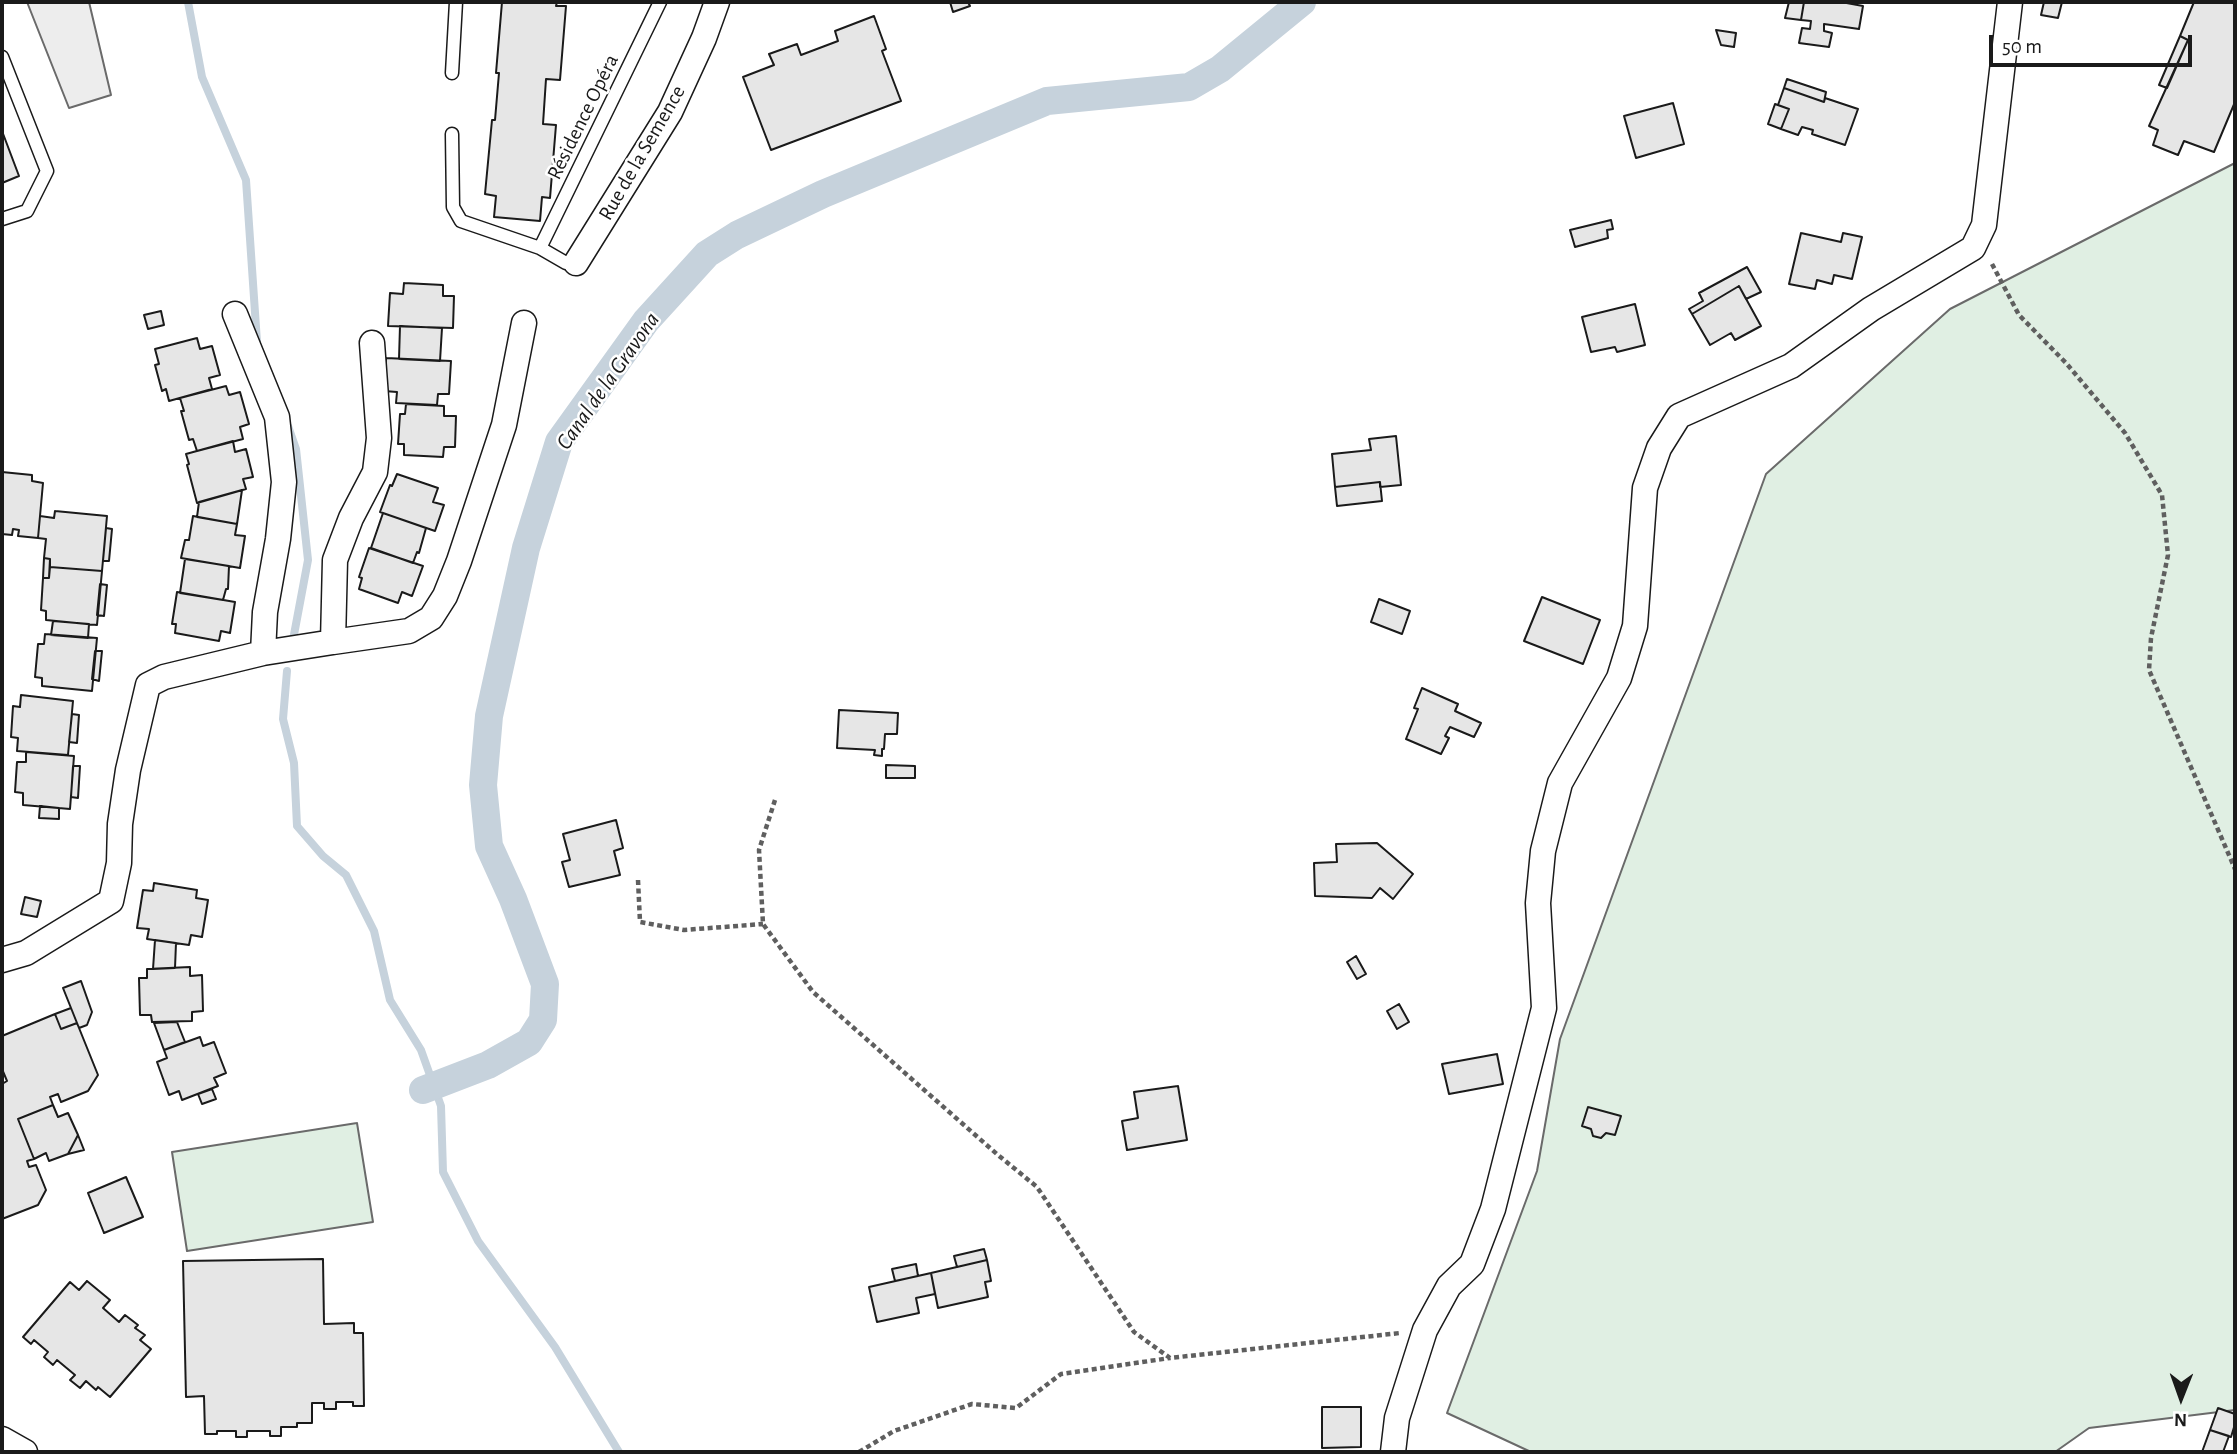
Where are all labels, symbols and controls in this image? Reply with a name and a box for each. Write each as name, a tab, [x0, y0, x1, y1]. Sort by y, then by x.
scale bar	[1992, 21, 2195, 65]
text: 50 m	[2002, 36, 2042, 57]
street label: Résidence Opéra	[542, 50, 624, 184]
street label: Rue de la Semence	[593, 81, 691, 225]
water label: Canal de la Gravona	[550, 307, 666, 455]
north arrow	[2146, 1363, 2216, 1433]
text: N	[2174, 1410, 2187, 1429]

